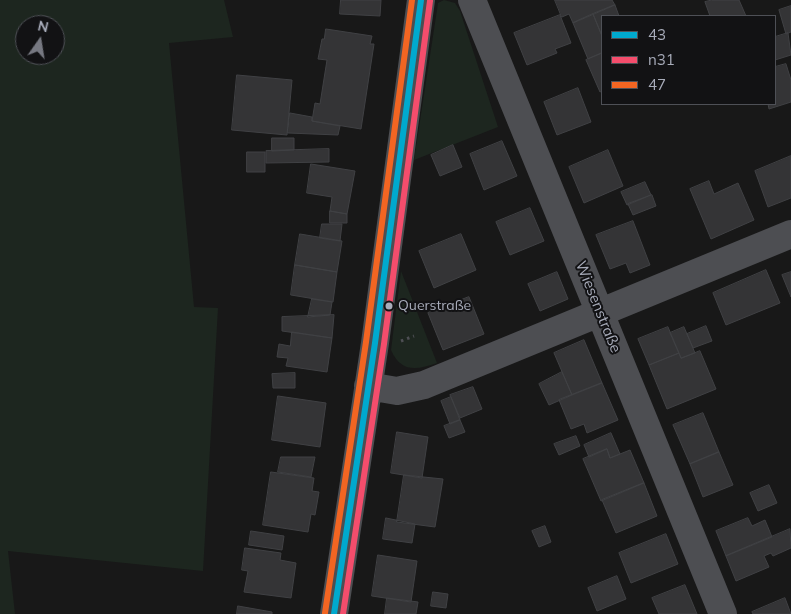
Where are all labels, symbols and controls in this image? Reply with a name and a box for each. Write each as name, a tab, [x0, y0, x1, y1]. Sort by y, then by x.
north arrow	[15, 15, 65, 65]
legend	[601, 15, 776, 105]
text: N	[36, 16, 50, 36]
text: 43	[648, 25, 666, 44]
text: n31	[648, 50, 675, 69]
text: 47	[648, 75, 666, 94]
street label: Wiesenstraße	[571, 258, 625, 356]
place label: Querstraße	[398, 298, 471, 314]
marker: Querstraße	[384, 301, 394, 311]

